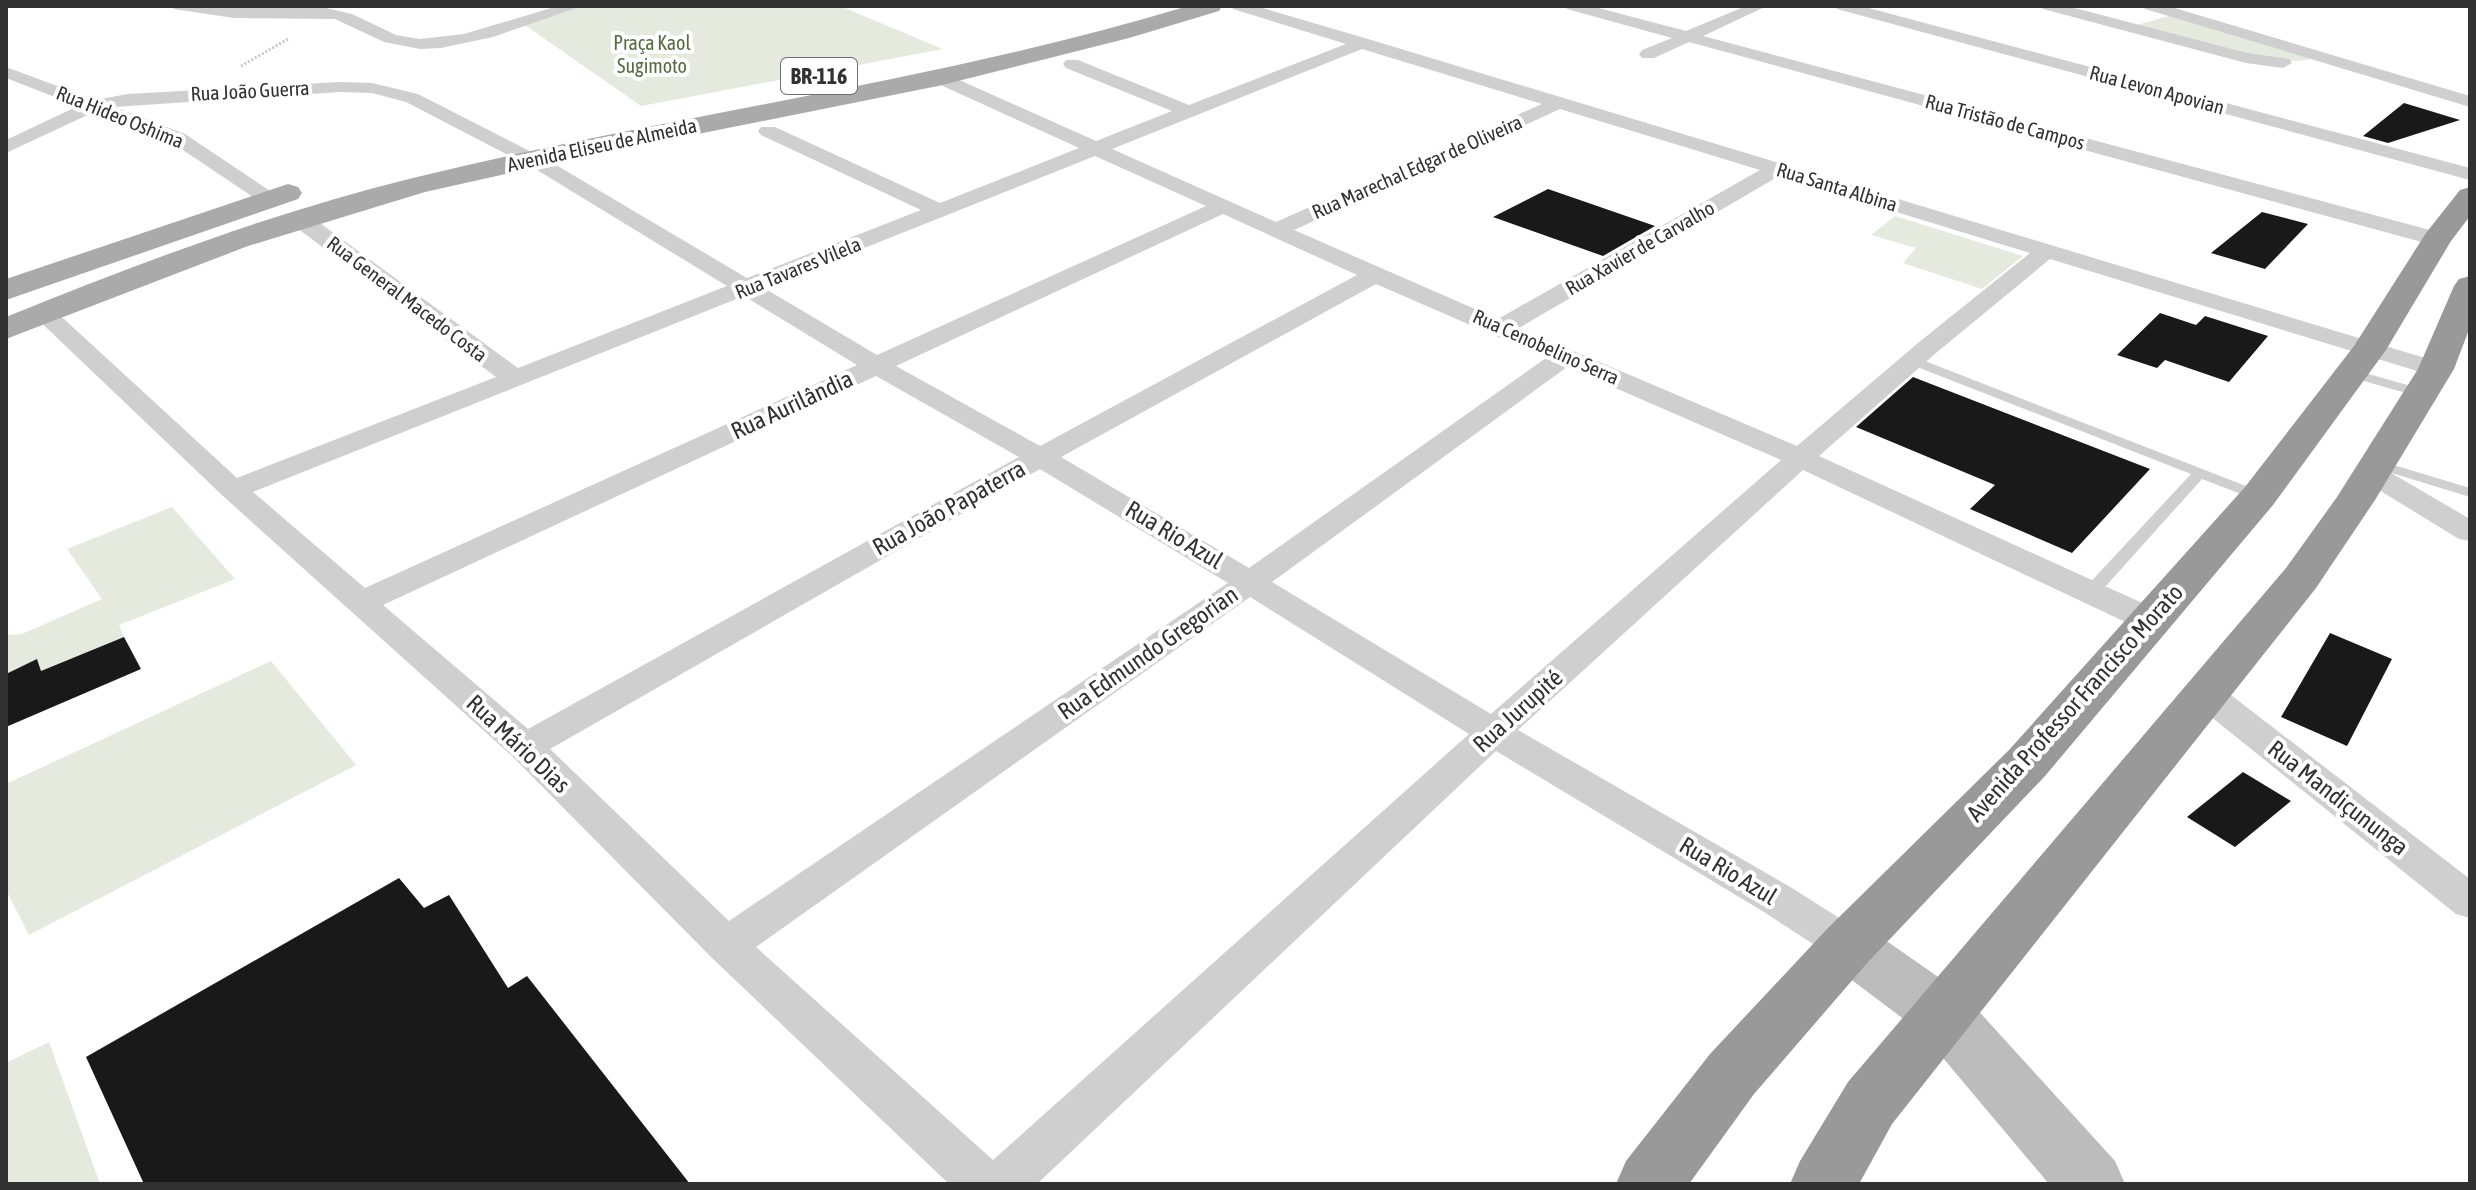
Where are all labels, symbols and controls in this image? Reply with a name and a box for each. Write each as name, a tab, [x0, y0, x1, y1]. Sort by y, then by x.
park label: Praça Kaol Sugimoto	[613, 31, 691, 77]
road number: BR-116	[781, 58, 857, 94]
street label: Rua Levon Apovian	[2087, 60, 2227, 119]
street label: Rua João Guerra	[190, 76, 310, 105]
street label: Rua Hideo Oshima	[53, 81, 187, 153]
street label: Rua Tristão de Campos	[1923, 89, 2087, 154]
street label: Rua Marechal Edgar de Oliveira	[1308, 110, 1525, 223]
street label: Avenida Eliseu de Almeida	[505, 113, 699, 176]
street label: Rua Santa Albina	[1774, 157, 1900, 216]
street label: Rua Xavier de Carvalho	[1561, 196, 1718, 299]
street label: Rua General Macedo Costa	[323, 231, 492, 366]
street label: Rua Tavares Vilela	[732, 232, 864, 303]
street label: Rua Cenobelino Serra	[1470, 304, 1623, 389]
street label: Rua Aurilândia	[727, 365, 857, 445]
street label: Rua João Papaterra	[868, 455, 1030, 561]
street label: Rua Rio Azul	[1121, 495, 1228, 574]
street label: Avenida Professor Francisco Morato	[1961, 579, 2188, 827]
street label: Rua Edmundo Gregorian	[1053, 580, 1243, 725]
street label: Rua Jurupité	[1468, 664, 1568, 758]
street label: Rua Mário Dias	[461, 689, 575, 798]
street label: Rua Mandiçununga	[2263, 735, 2414, 861]
street label: Rua Rio Azul	[1675, 831, 1782, 910]

